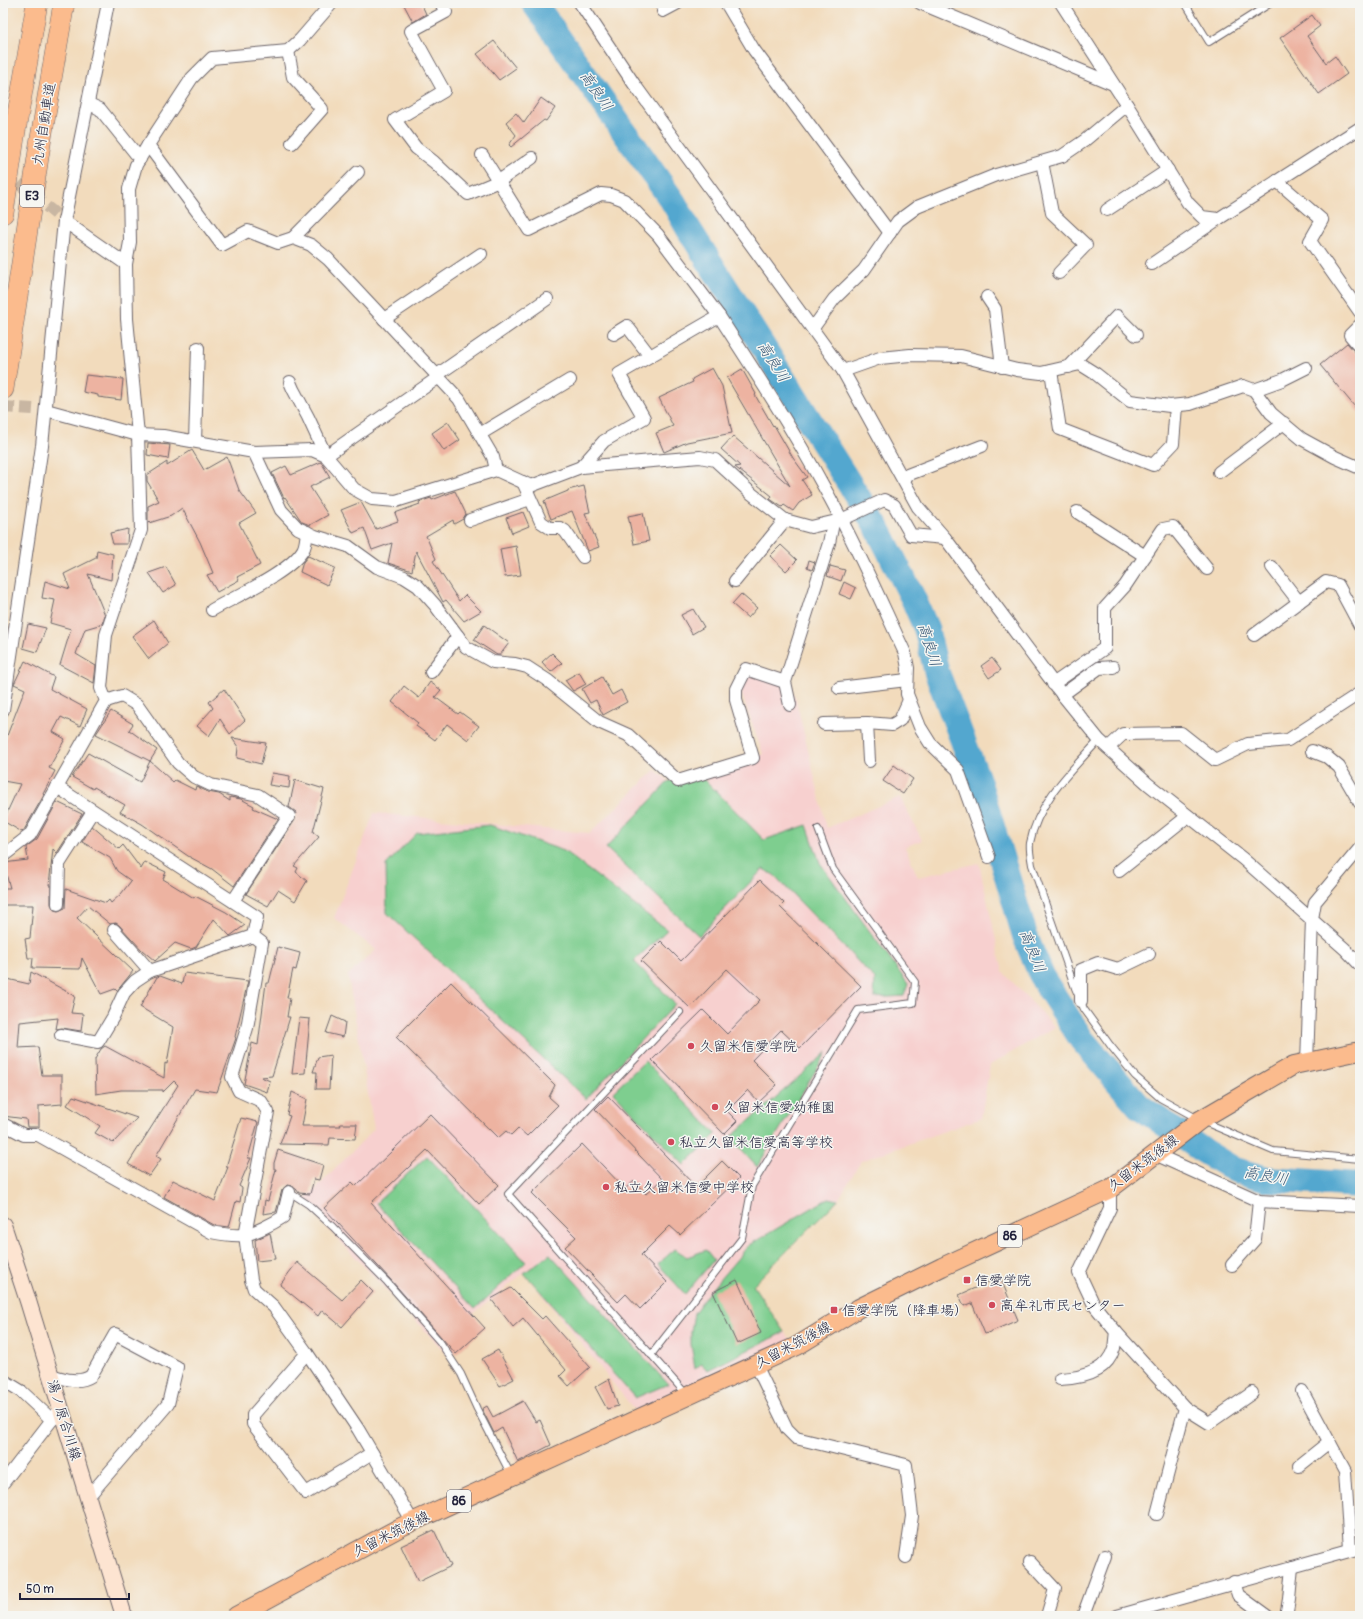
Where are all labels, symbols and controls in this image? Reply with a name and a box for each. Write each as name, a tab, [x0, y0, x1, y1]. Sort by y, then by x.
water label: 高良川	[575, 67, 617, 115]
street label: 九州自動車道	[29, 81, 59, 167]
road number: E3	[20, 185, 44, 207]
water label: 高良川	[753, 338, 793, 386]
water label: 高良川	[913, 621, 945, 669]
water label: 高良川	[1015, 927, 1049, 975]
place label: 久留米信愛学院	[699, 1038, 797, 1055]
marker: 久留米信愛学院	[686, 1041, 696, 1051]
place label: 久留米信愛幼稚園	[723, 1099, 835, 1116]
marker: 久留米信愛幼稚園	[710, 1102, 720, 1112]
street label: 久留米筑後線	[1104, 1131, 1182, 1195]
place label: 私立久留米信愛高等学校	[679, 1134, 833, 1151]
marker: 私立久留米信愛高等学校	[666, 1137, 676, 1147]
water label: 高良川	[1242, 1163, 1290, 1189]
place label: 私立久留米信愛中学校	[614, 1179, 754, 1196]
marker: 私立久留米信愛中学校	[601, 1182, 611, 1192]
road number: 86	[998, 1225, 1022, 1247]
place label: 信愛学院	[975, 1272, 1031, 1289]
marker: 信愛学院	[962, 1275, 972, 1285]
place label: 高牟礼市民センター	[1000, 1297, 1125, 1314]
marker: 高牟礼市民センター	[987, 1300, 997, 1310]
place label: 信愛学院（降車場）	[842, 1302, 968, 1319]
marker: 信愛学院（降車場）	[829, 1305, 839, 1315]
street label: 久留米筑後線	[752, 1318, 834, 1372]
street label: 湯ノ原合川線	[44, 1377, 84, 1463]
road number: 86	[447, 1490, 471, 1512]
street label: 久留米筑後線	[350, 1507, 432, 1561]
scale bar	[20, 1575, 129, 1601]
text: 50 m	[26, 1582, 54, 1597]

